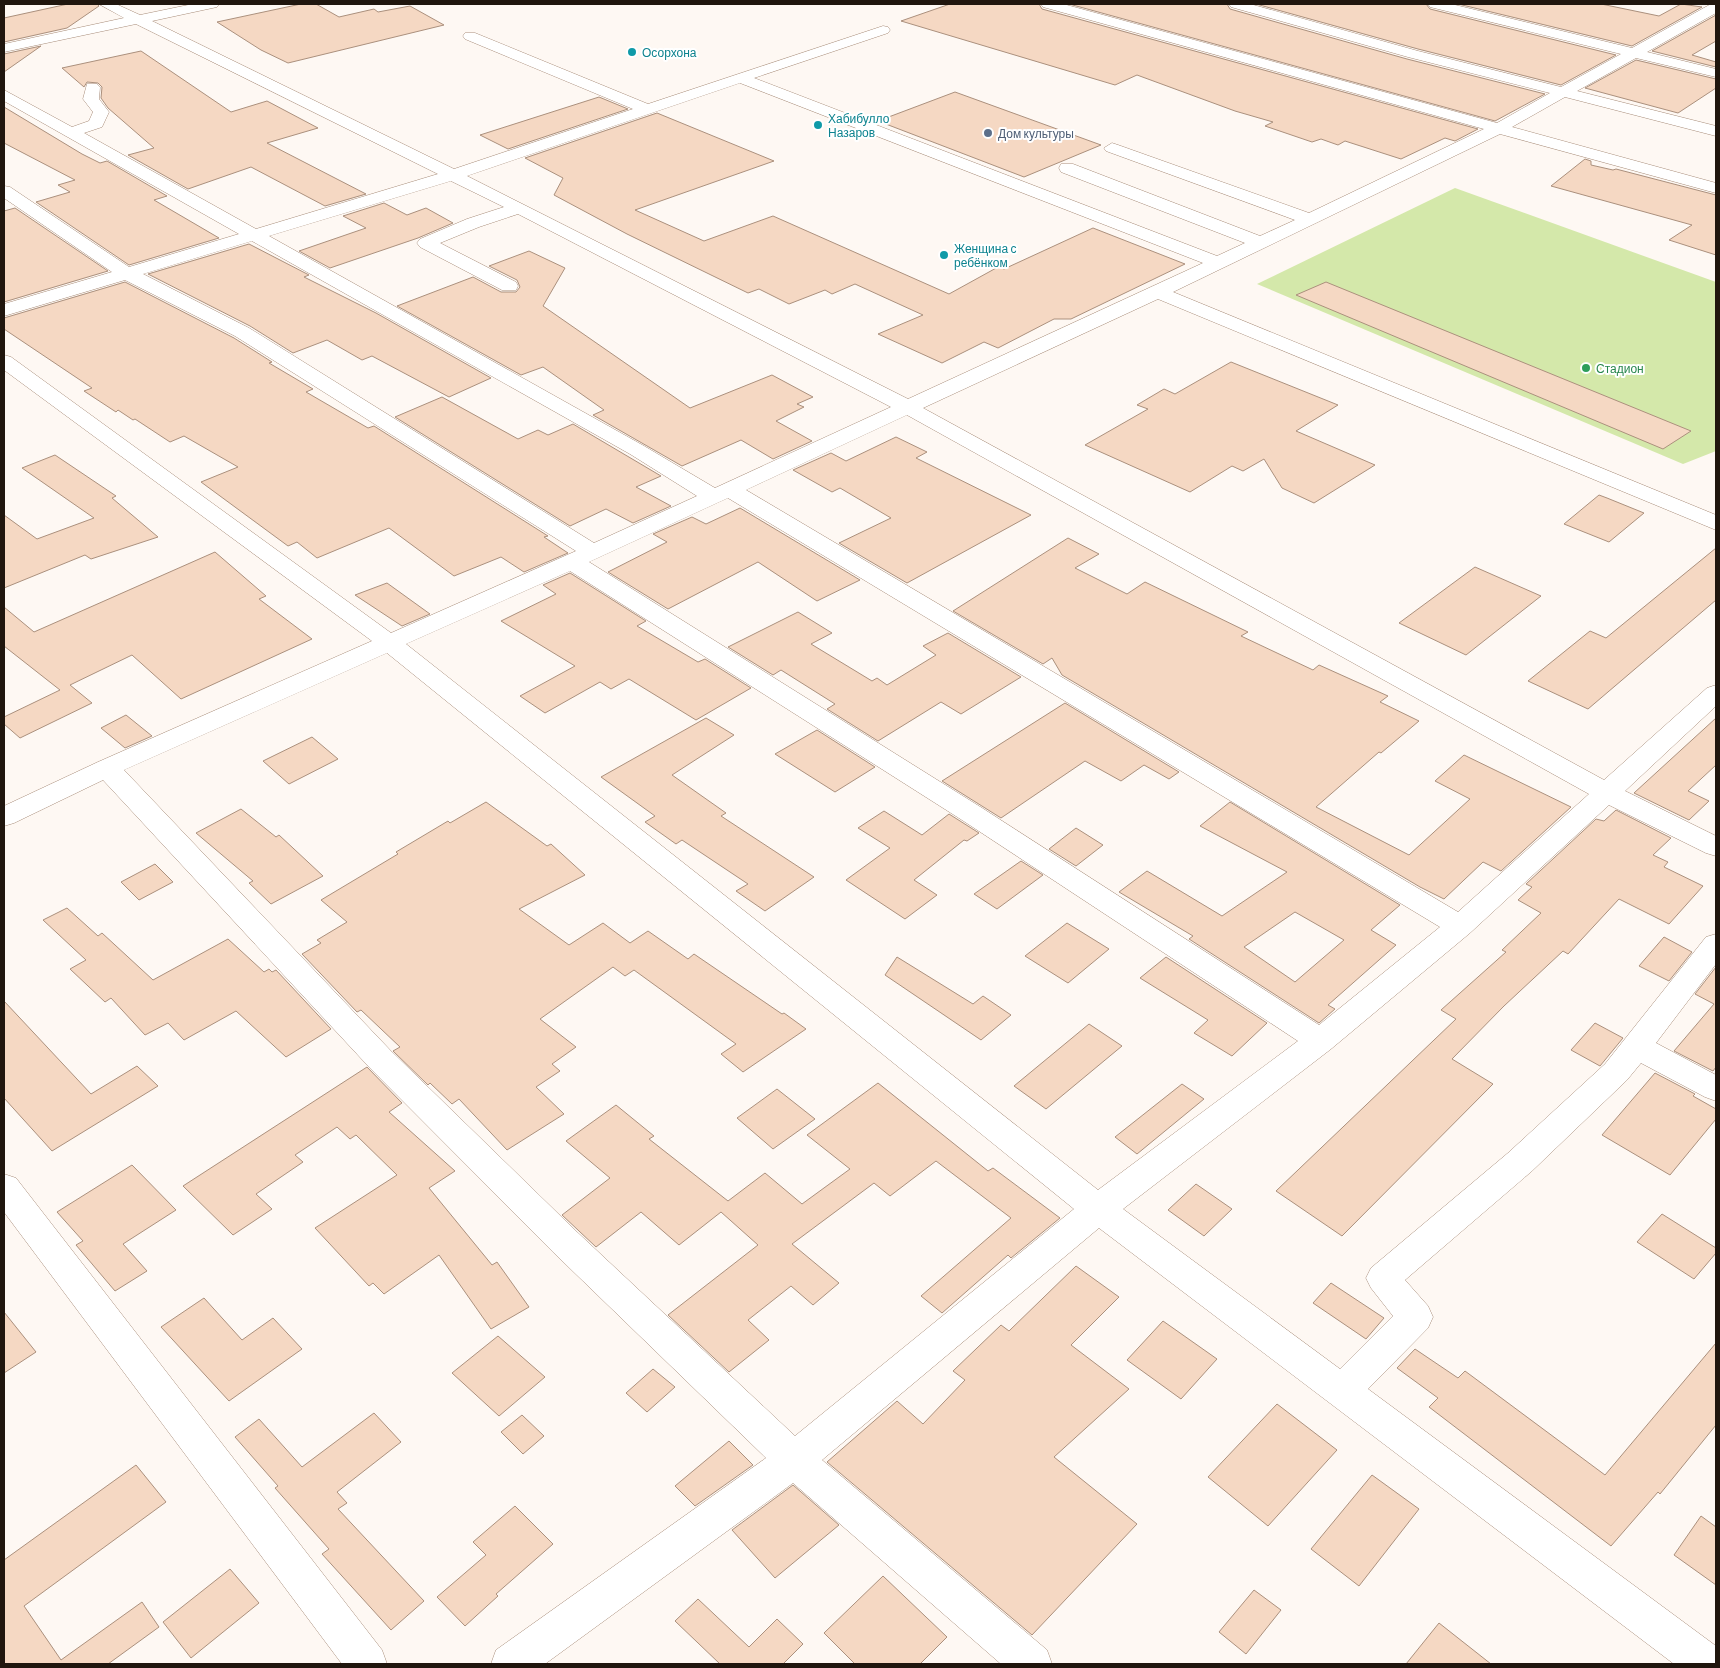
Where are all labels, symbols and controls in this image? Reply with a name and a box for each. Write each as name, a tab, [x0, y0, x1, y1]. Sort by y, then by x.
place label: Осорхона	[642, 45, 697, 60]
marker: Осорхона	[626, 46, 638, 58]
place label: Хабибулло Назаров	[828, 111, 890, 140]
marker: Хабибулло Назаров	[812, 119, 824, 131]
place label: Дом культуры	[998, 126, 1074, 141]
marker: Дом культуры	[982, 127, 994, 139]
place label: Женщина с ребёнком	[954, 241, 1017, 270]
marker: Женщина с ребёнком	[938, 249, 950, 261]
place label: Стадион	[1596, 361, 1644, 376]
marker: Стадион	[1580, 362, 1592, 374]

